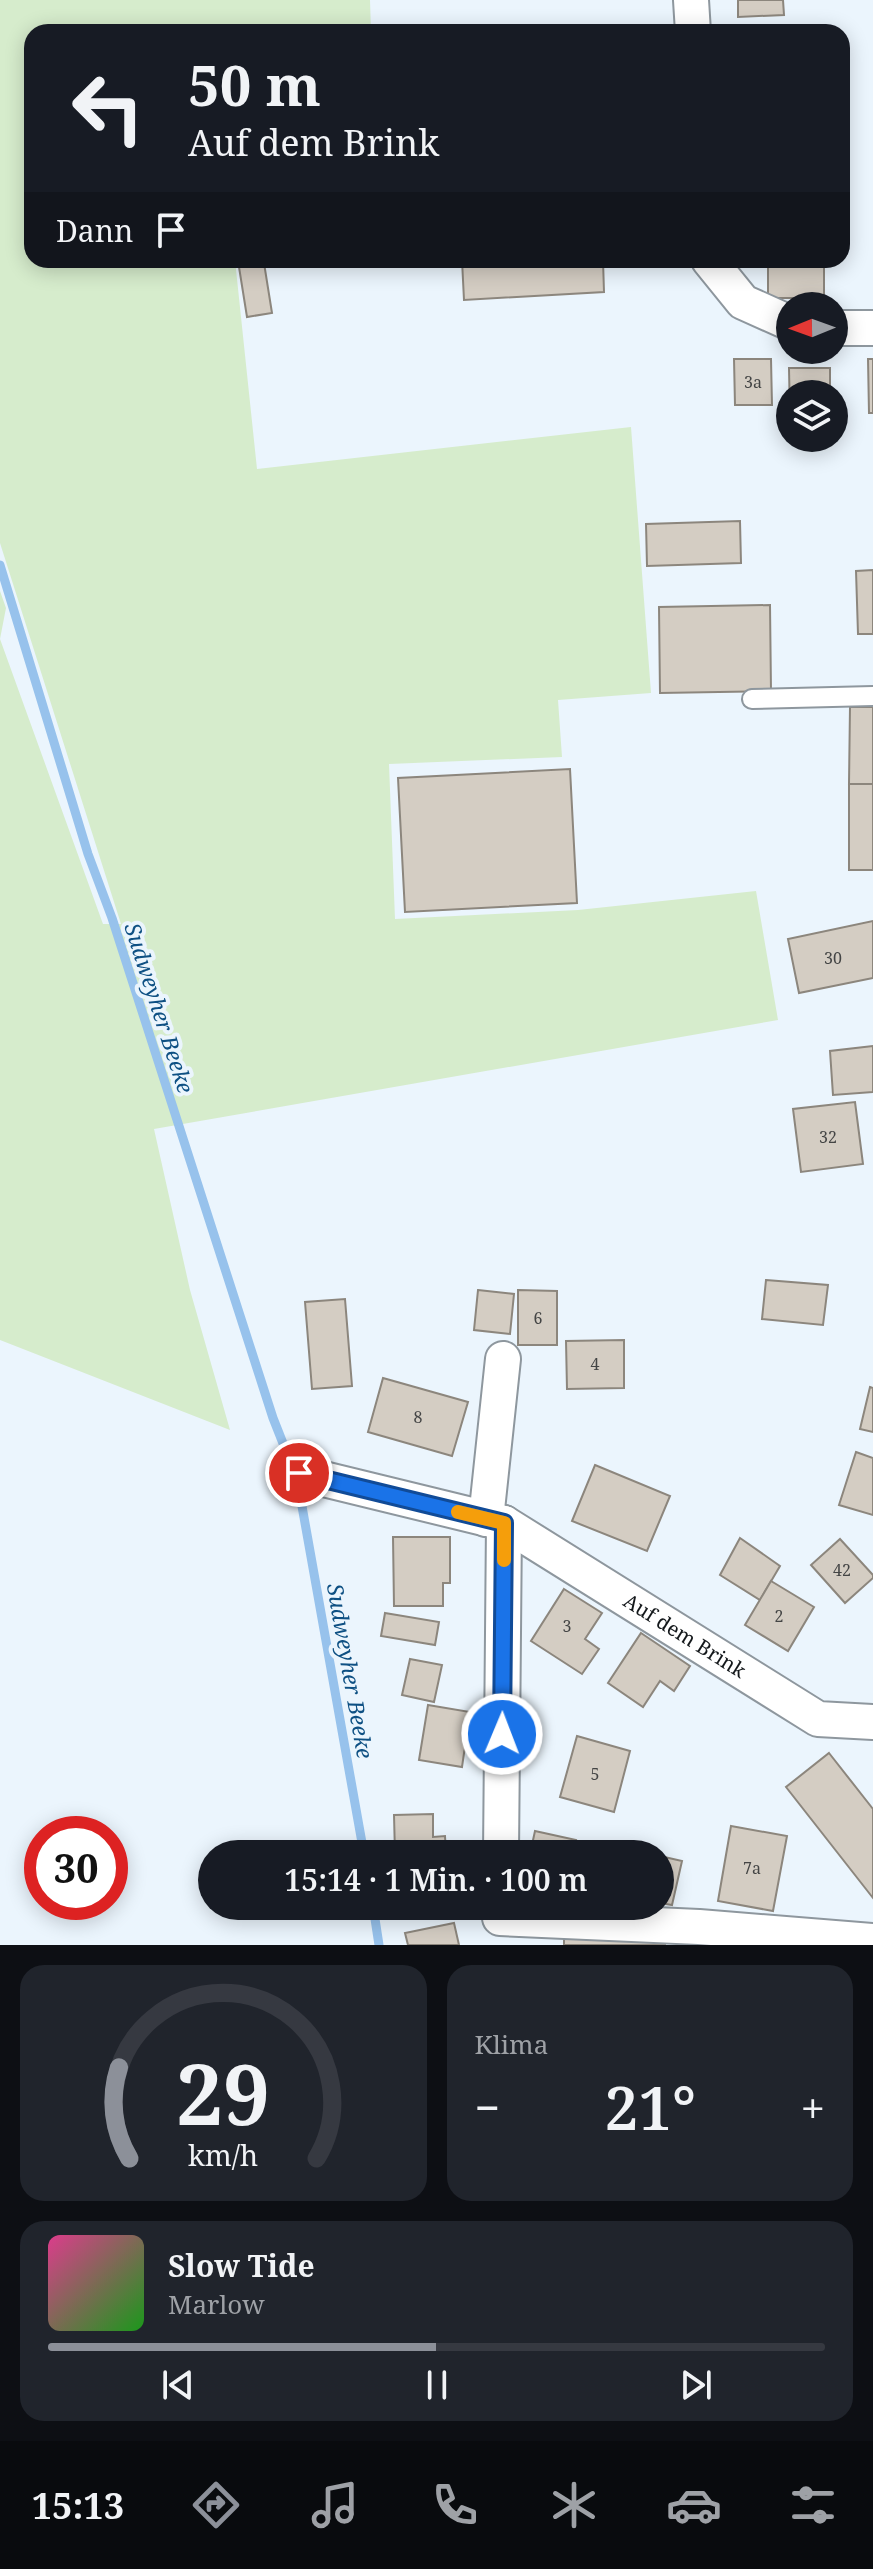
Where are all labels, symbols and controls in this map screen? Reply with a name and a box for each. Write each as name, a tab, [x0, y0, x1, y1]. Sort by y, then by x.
text: 50 m	[188, 46, 321, 122]
icon: left	[56, 56, 160, 160]
text: Auf dem Brink	[188, 118, 439, 167]
icon: arrive	[149, 208, 193, 252]
text: Dann	[56, 210, 133, 251]
north arrow	[776, 292, 848, 364]
map controls	[776, 292, 848, 452]
house number: 3a	[744, 371, 762, 393]
button: layers	[776, 380, 848, 452]
water label: Sudweyher Beeke	[118, 919, 202, 1097]
house number: 30	[824, 947, 842, 969]
house number: 32	[819, 1126, 837, 1148]
house number: 6	[534, 1307, 543, 1329]
house number: 4	[591, 1353, 600, 1375]
house number: 8	[414, 1406, 423, 1428]
pin	[265, 1439, 333, 1507]
icon: arrive	[277, 1451, 321, 1495]
house number: 42	[833, 1559, 851, 1581]
water label: Sudweyher Beeke	[321, 1581, 381, 1761]
street label: Auf dem Brink	[619, 1587, 752, 1684]
house number: 2	[775, 1605, 783, 1627]
house number: 3	[563, 1615, 572, 1637]
position arrow	[460, 1692, 544, 1776]
house number: 5	[591, 1763, 599, 1785]
speed limit sign: 30	[24, 1816, 128, 1920]
house number: 7a	[743, 1857, 761, 1879]
text: 15:14 · 1 Min. · 100 m	[284, 1859, 588, 1900]
text: Klima	[475, 2026, 548, 2062]
text: 29	[176, 2036, 270, 2149]
text: 21°	[604, 2066, 696, 2148]
text: −	[475, 2077, 500, 2137]
text: +	[800, 2077, 825, 2137]
text: km/h	[188, 2135, 258, 2174]
text: Slow Tide	[168, 2245, 315, 2286]
text: Marlow	[168, 2286, 265, 2322]
icon: previous	[156, 2363, 200, 2407]
icon: pause	[415, 2363, 459, 2407]
icon: next	[674, 2363, 718, 2407]
icon: directions	[188, 2477, 244, 2533]
icon: music	[307, 2477, 363, 2533]
icon: phone	[427, 2477, 483, 2533]
icon: climate	[546, 2477, 602, 2533]
icon: car	[666, 2477, 722, 2533]
icon: filters	[785, 2477, 841, 2533]
text: 15:13	[32, 2481, 124, 2530]

